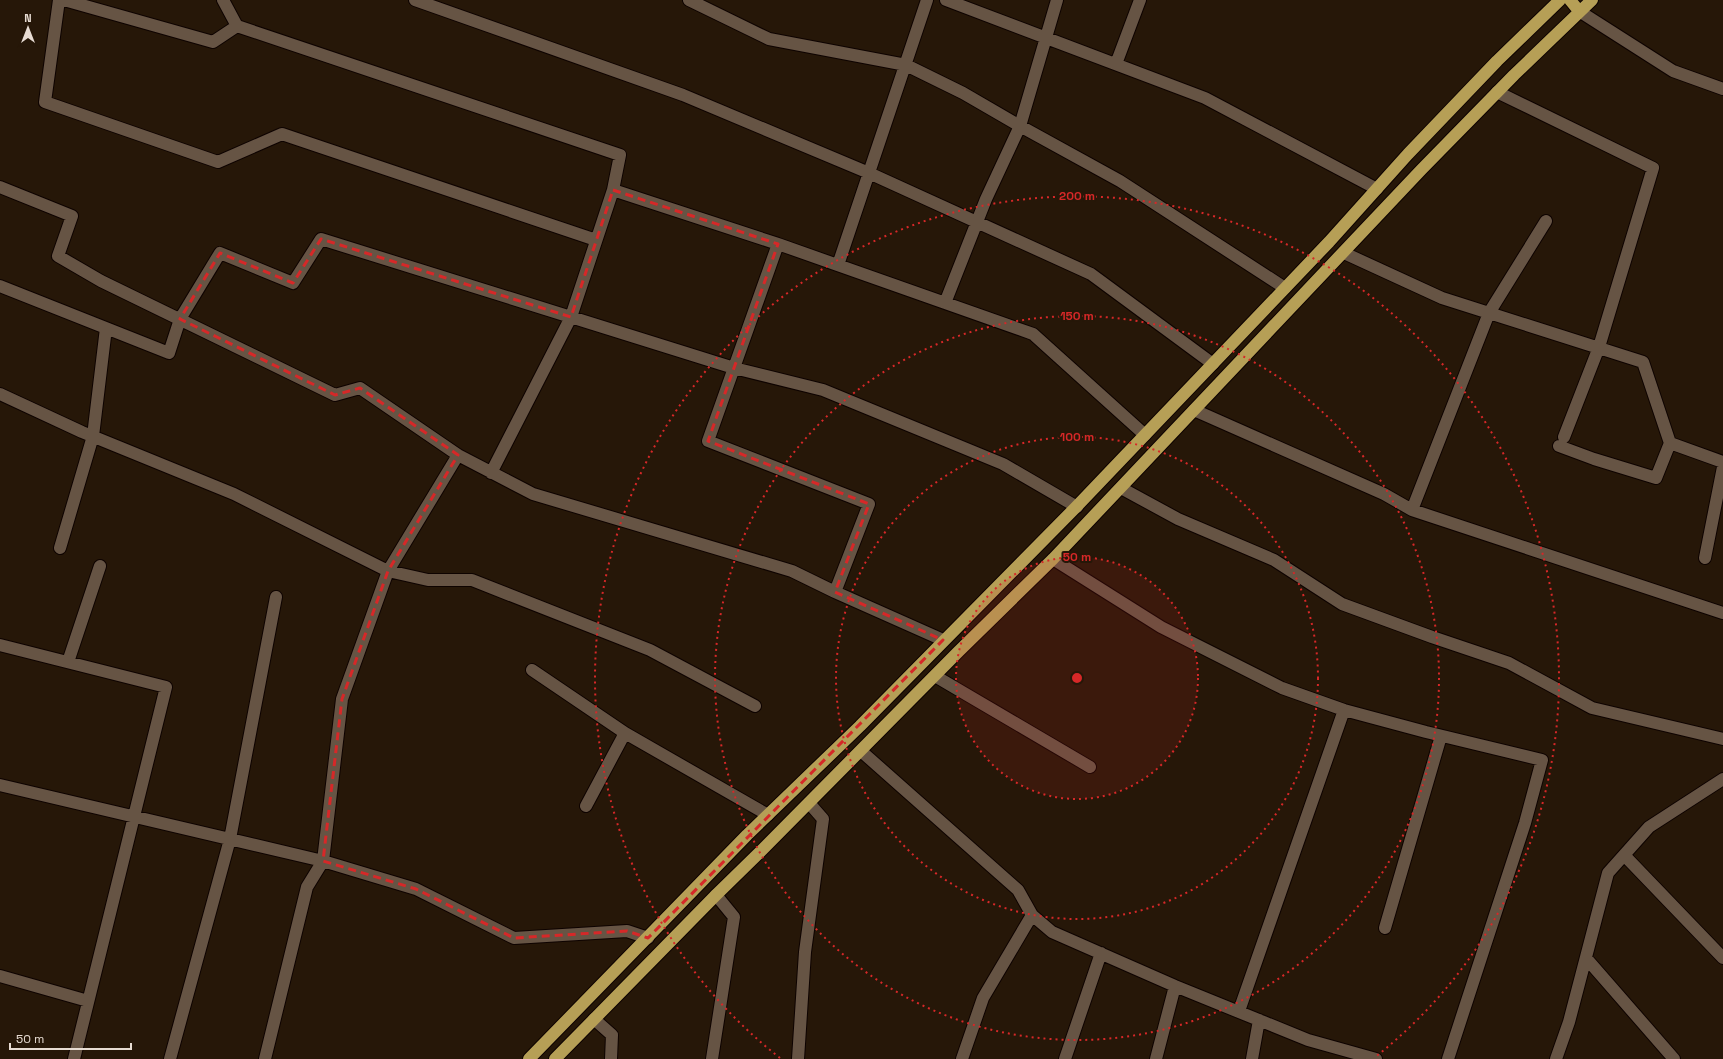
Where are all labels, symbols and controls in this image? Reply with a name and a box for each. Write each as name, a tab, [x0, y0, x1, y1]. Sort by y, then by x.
north arrow	[8, 8, 48, 48]
text: N	[24, 11, 32, 25]
text: 200 m	[1059, 188, 1095, 204]
text: 150 m	[1060, 308, 1094, 324]
text: 100 m	[1060, 429, 1094, 445]
text: 50 m	[1063, 549, 1091, 565]
centre of rings	[1070, 671, 1084, 685]
scale bar	[10, 1025, 131, 1051]
text: 50 m	[16, 1031, 44, 1047]

